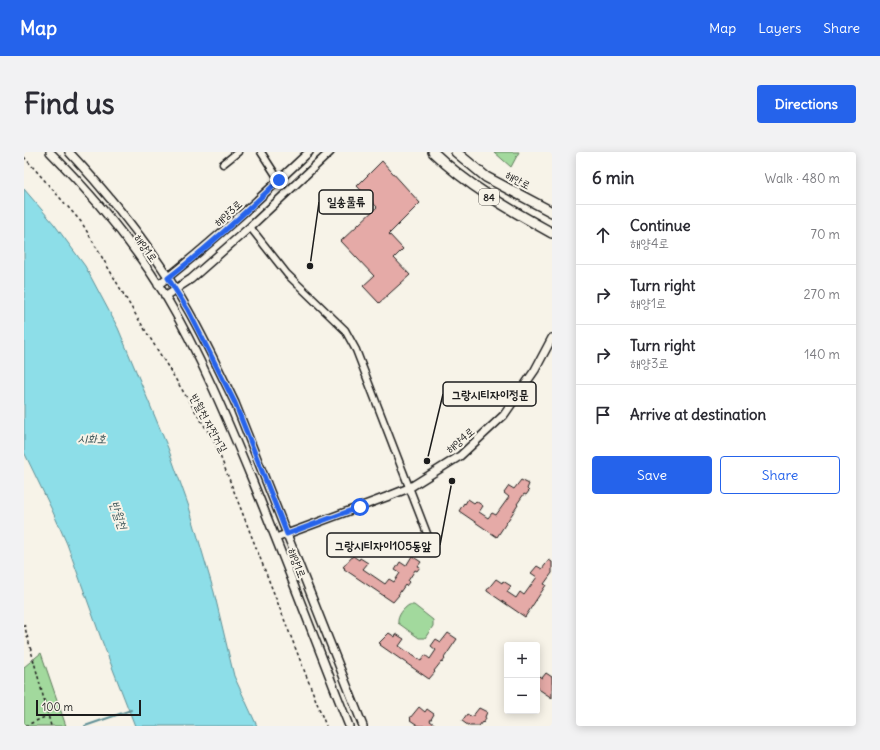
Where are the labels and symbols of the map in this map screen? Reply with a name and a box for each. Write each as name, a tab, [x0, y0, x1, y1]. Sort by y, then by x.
street label: 해안로	[503, 168, 533, 192]
route end	[270, 171, 288, 189]
road number: 84	[479, 189, 499, 205]
callout: 일송물류	[319, 190, 373, 214]
text: 일송물류	[327, 194, 366, 209]
street label: 해양3로	[211, 197, 245, 229]
street label: 해양1로	[131, 231, 161, 265]
callout: 그랑시티자이정문	[443, 382, 536, 406]
text: 그랑시티자이정문	[451, 387, 529, 402]
street label: 반월천 자전거길	[187, 391, 231, 455]
street label: 해양4로	[443, 424, 477, 456]
water label: 시화호	[78, 431, 107, 446]
route start	[351, 498, 369, 516]
water label: 반월천	[107, 499, 131, 532]
callout: 그랑시티자이105동앞	[327, 533, 440, 557]
text: 그랑시티자이105동앞	[335, 538, 432, 553]
street label: 해양1로	[285, 546, 309, 580]
scale bar	[36, 698, 141, 717]

